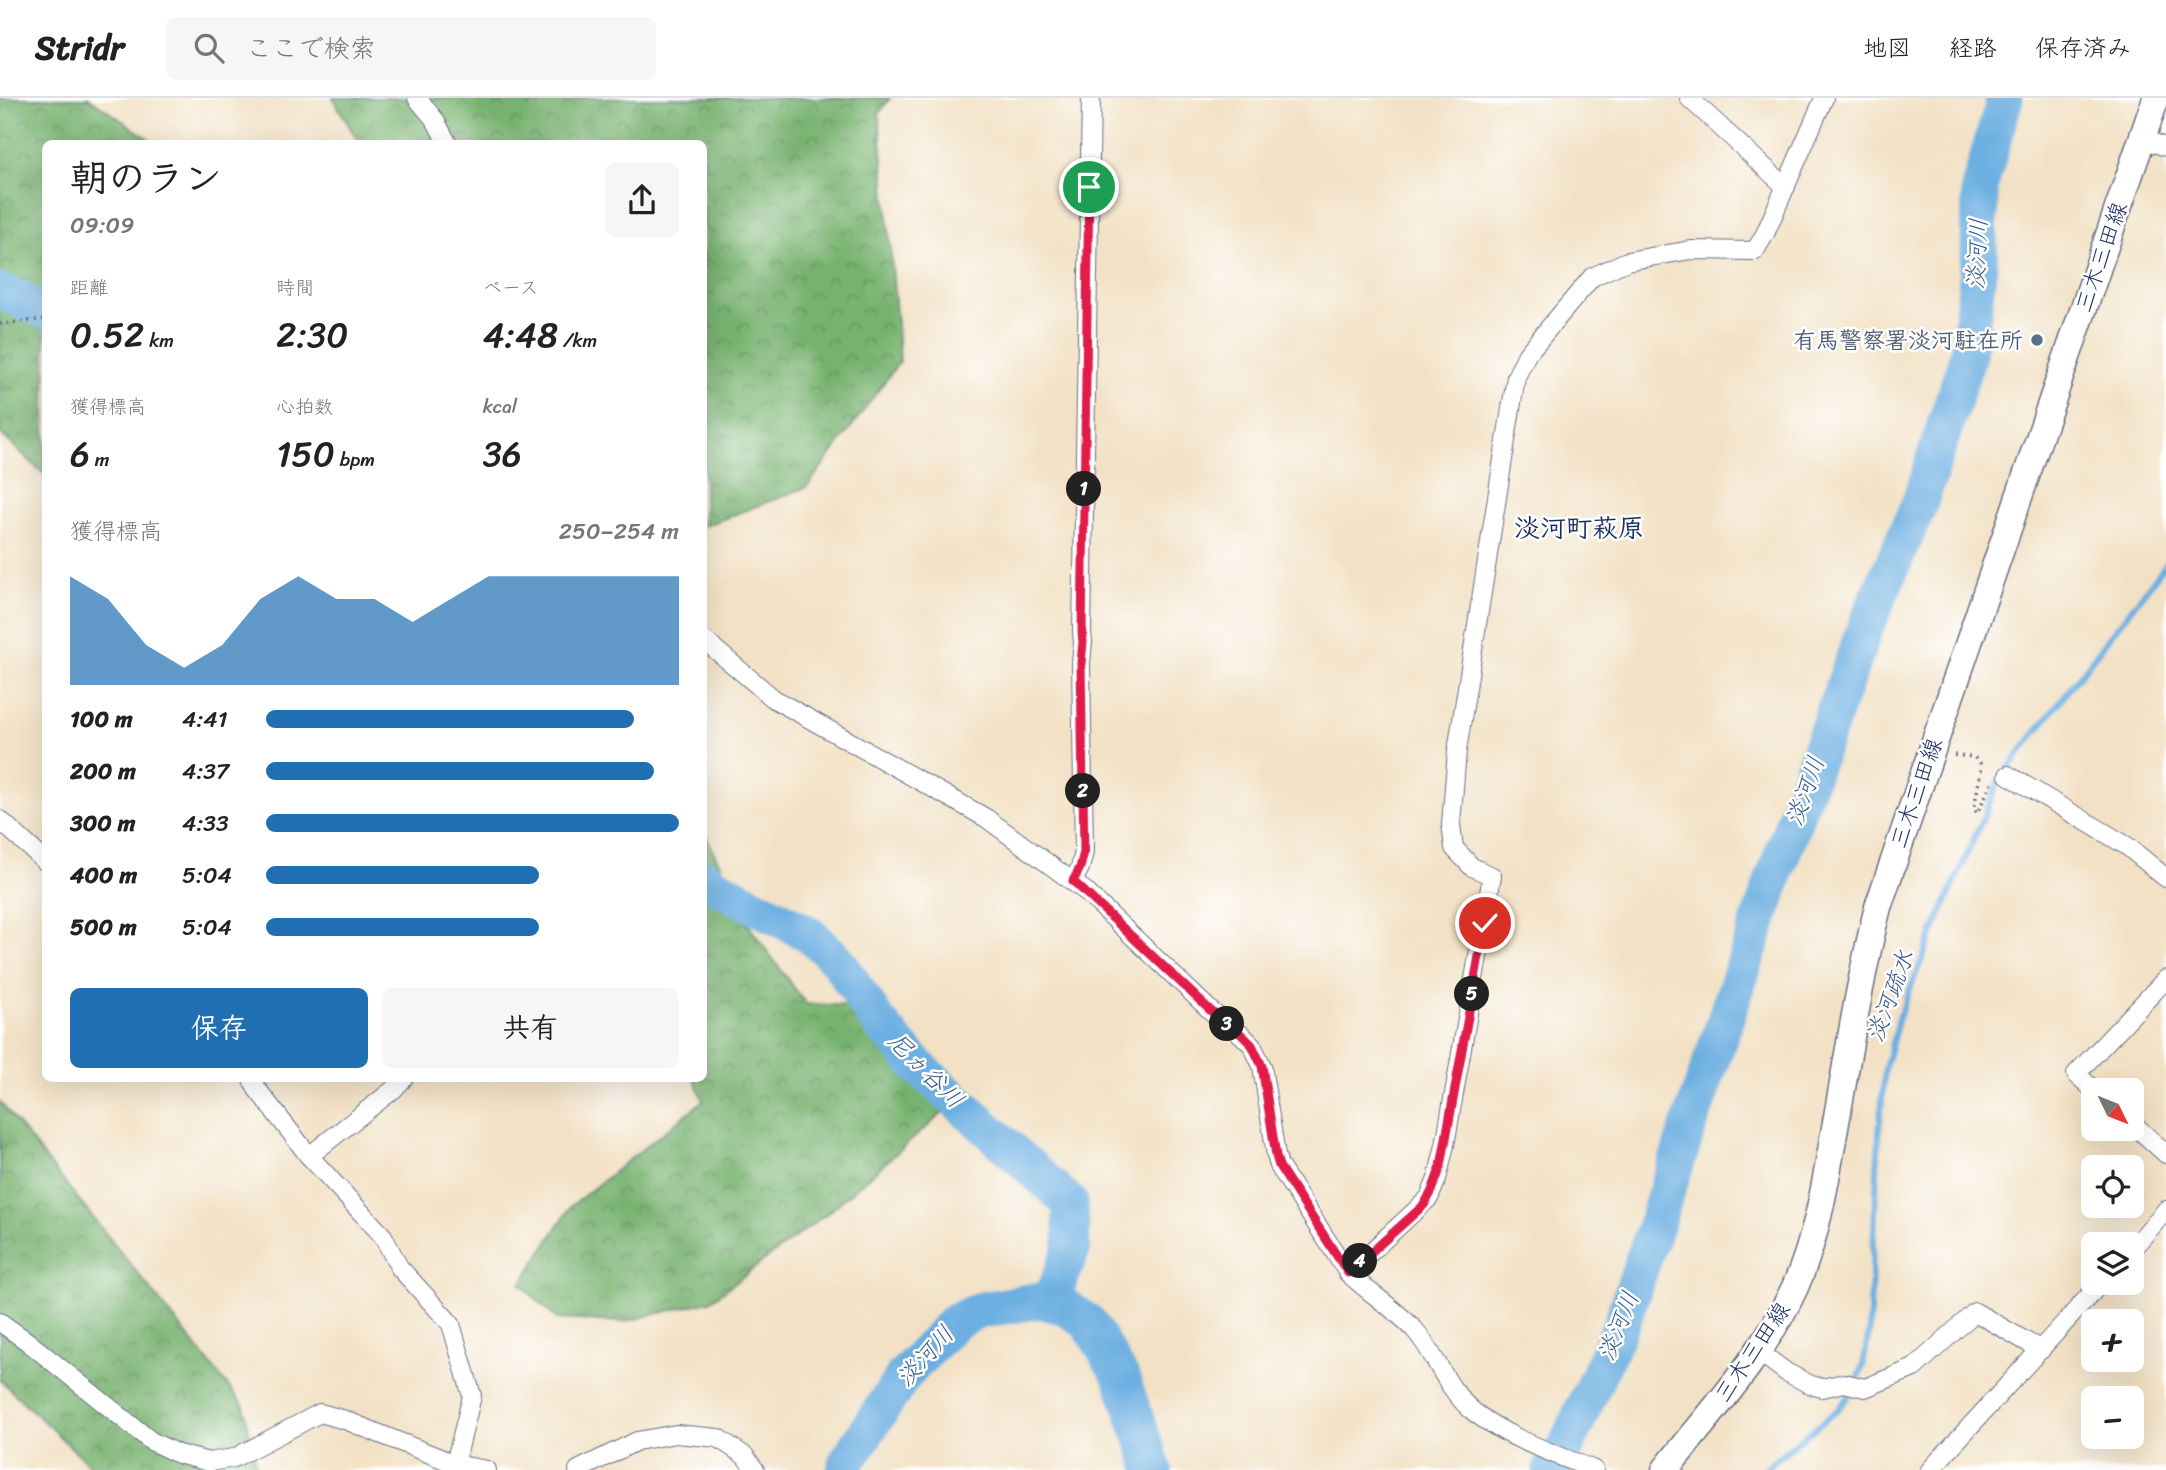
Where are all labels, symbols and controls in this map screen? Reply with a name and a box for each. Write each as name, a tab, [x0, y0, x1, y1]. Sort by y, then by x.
search box	[166, 17, 656, 80]
text: Stridr	[35, 19, 124, 77]
text: ここで検索	[246, 25, 376, 71]
text: 地図	[1863, 27, 1911, 69]
text: 経路	[1949, 27, 1997, 69]
text: 保存済み	[2035, 27, 2131, 69]
icon: search	[190, 29, 228, 67]
text: 朝のラン	[70, 145, 222, 212]
pin	[1059, 157, 1119, 217]
button: share	[605, 163, 679, 237]
icon: arrive	[1070, 168, 1108, 206]
street label: 三木三田線	[2063, 196, 2140, 318]
text: 09:09	[70, 205, 134, 246]
water label: 淡河川	[1954, 217, 2000, 291]
text: 距離	[70, 271, 108, 304]
text: 時間	[276, 271, 314, 304]
text: ペース	[483, 271, 539, 304]
text: 0.52	[70, 304, 144, 366]
text: 2:30	[276, 304, 348, 366]
text: 4:48	[483, 304, 558, 366]
place label: 有馬警察署淡河駐在所	[1793, 320, 2023, 361]
text: km	[144, 324, 174, 357]
text: /km	[558, 324, 597, 357]
marker: 有馬警察署淡河駐在所	[2029, 332, 2045, 348]
text: 獲得標高	[70, 390, 146, 423]
text: 心拍数	[276, 390, 333, 423]
text: kcal	[483, 390, 517, 423]
text: 6	[70, 423, 90, 485]
text: 150	[276, 423, 335, 485]
text: 36	[483, 423, 522, 485]
text: m	[90, 443, 109, 476]
text: bpm	[335, 443, 375, 476]
pin: 1	[1066, 472, 1102, 506]
text: 1	[1079, 472, 1088, 505]
district label: 淡河町萩原	[1514, 505, 1644, 551]
text: 獲得標高	[70, 511, 162, 552]
text: 250–254 m	[559, 511, 679, 552]
text: 100 m	[70, 699, 133, 740]
text: 4:41	[182, 699, 228, 740]
street label: 三木三田線	[1878, 732, 1955, 854]
water label: 淡河川	[1773, 750, 1837, 832]
text: 200 m	[70, 751, 136, 792]
text: 4:37	[182, 751, 229, 792]
pin: 2	[1066, 774, 1100, 808]
text: 2	[1077, 774, 1088, 807]
text: 300 m	[70, 803, 135, 844]
text: 4:33	[182, 803, 229, 844]
text: 400 m	[70, 855, 137, 896]
text: 5:04	[182, 855, 232, 896]
pin	[1455, 893, 1515, 953]
icon: check	[1466, 904, 1504, 942]
text: 500 m	[70, 907, 137, 948]
text: 5:04	[182, 907, 232, 948]
water label: 淡河疏水	[1854, 944, 1926, 1048]
pin: 5	[1454, 976, 1490, 1012]
text: 5	[1466, 977, 1477, 1010]
button: 保存	[70, 988, 368, 1068]
button: 共有	[382, 988, 679, 1068]
pin: 3	[1210, 1006, 1244, 1042]
text: 3	[1221, 1007, 1232, 1040]
water label: 尼ヵ谷川	[877, 1021, 975, 1119]
north arrow	[2081, 1078, 2144, 1141]
map controls	[2081, 1078, 2144, 1449]
button: locate	[2081, 1155, 2144, 1218]
button: layers	[2081, 1232, 2144, 1295]
pin: 4	[1342, 1244, 1378, 1278]
text: 4	[1354, 1244, 1365, 1277]
water label: 淡河川	[1585, 1285, 1651, 1367]
street label: 三木三田線	[1703, 1293, 1802, 1411]
button: +	[2081, 1309, 2144, 1372]
water label: 淡河川	[885, 1315, 965, 1397]
button: −	[2081, 1386, 2144, 1449]

